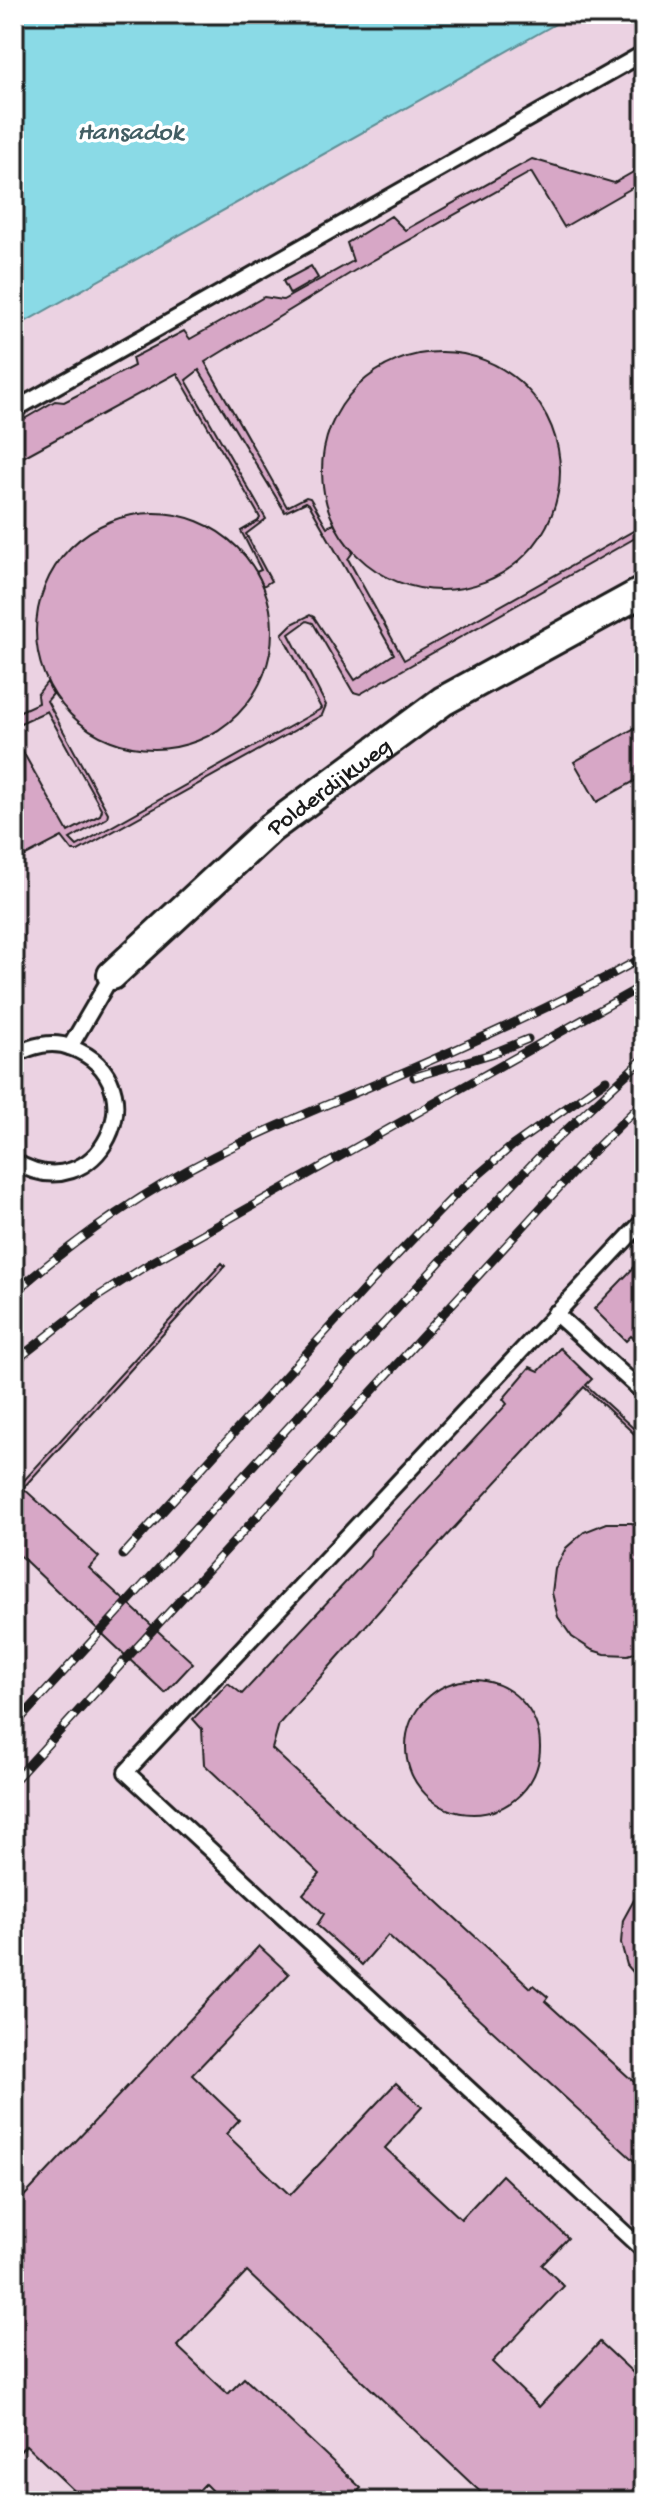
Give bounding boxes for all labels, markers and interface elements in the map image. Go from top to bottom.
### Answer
water label: Hansadok [77,119,185,150]
street label: Polderdijkweg [262,733,399,844]

